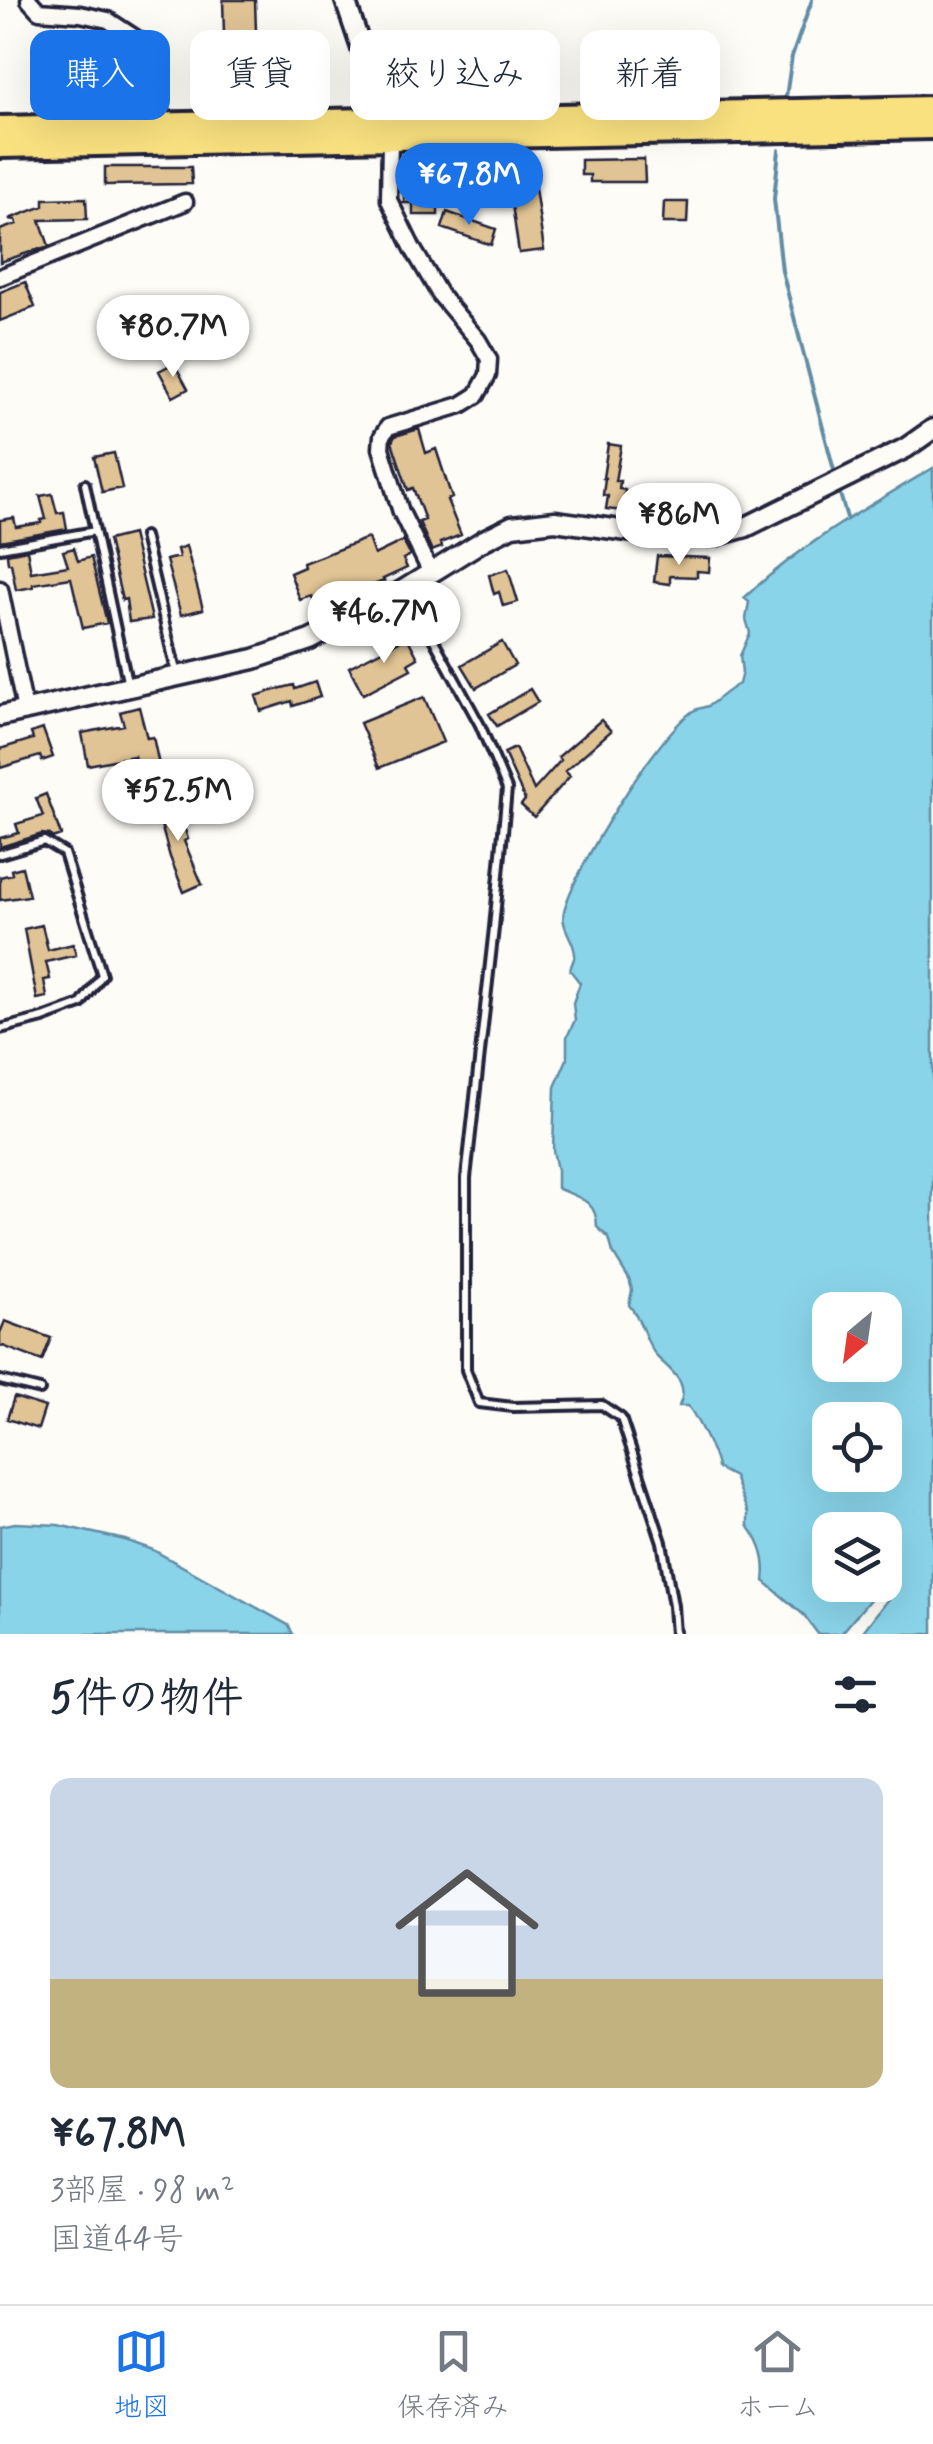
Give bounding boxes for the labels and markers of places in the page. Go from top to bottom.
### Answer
pin: ¥67.8M [388,143,550,228]
pin: ¥80.7M [92,295,254,380]
pin: ¥86M [620,483,738,568]
pin: ¥46.7M [303,581,465,666]
pin: ¥52.5M [97,759,259,844]

